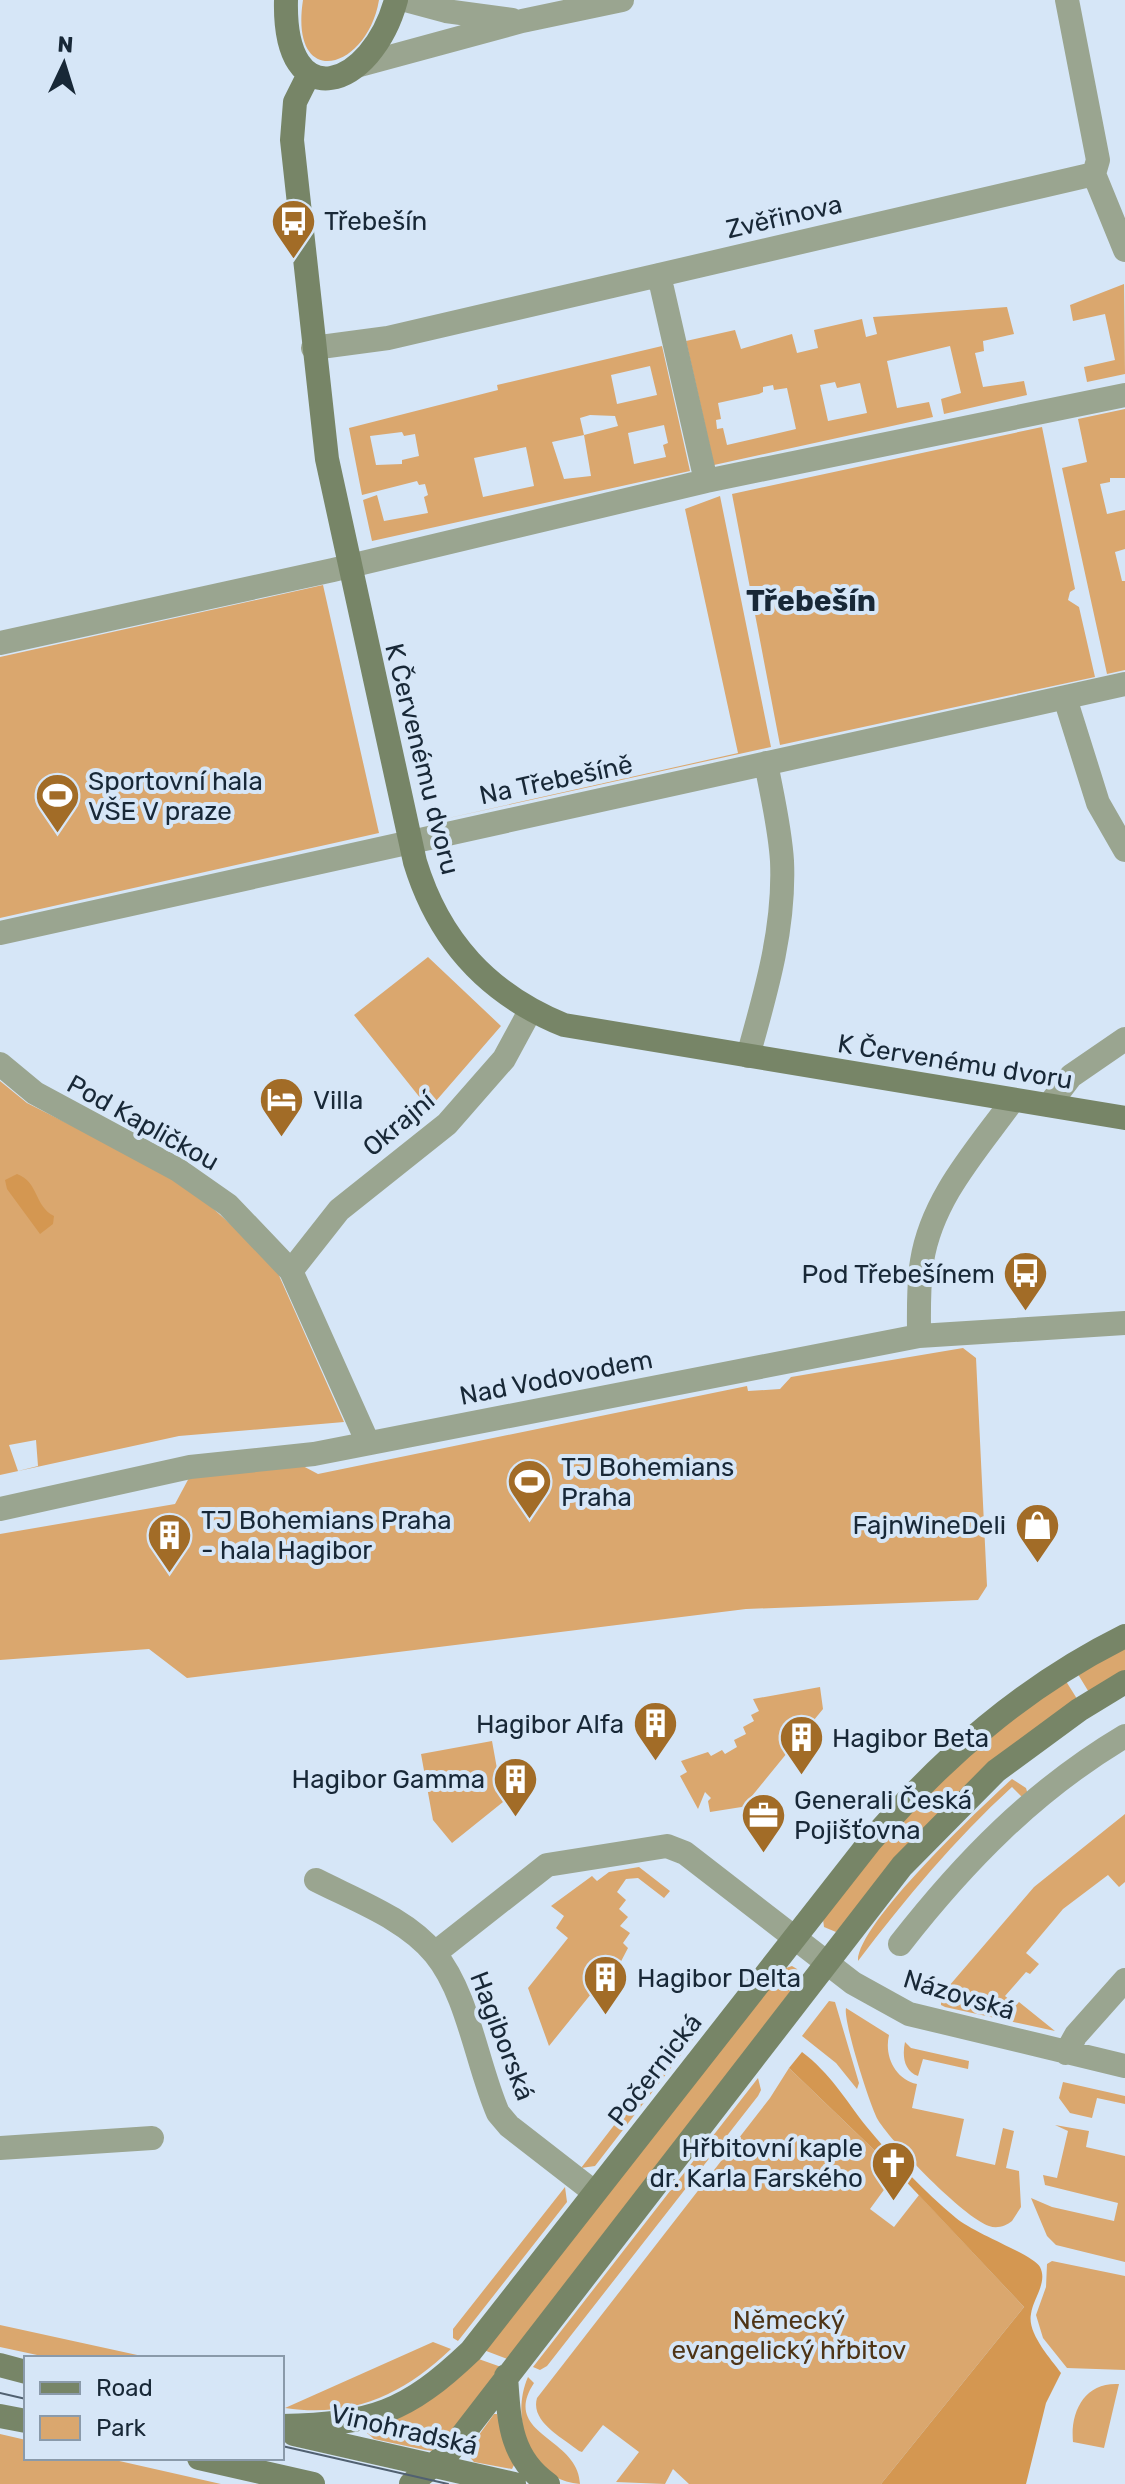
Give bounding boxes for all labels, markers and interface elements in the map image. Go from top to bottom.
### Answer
north arrow [24,24,104,104]
text: N [57,31,74,59]
street label: Zvěřinova [723,189,845,245]
bus stop icon: Třebešín [269,197,317,260]
place label: Třebešín [324,206,427,237]
district label: Třebešín [746,583,876,619]
street label: K Červenému dvoru [378,640,466,878]
street label: Na Třebešíně [477,749,635,811]
place label: Sportovní hala VŠE V praze [88,766,263,827]
sports icon: Sportovní hala VŠE V praze [33,772,81,835]
street label: K Červenému dvoru [835,1028,1075,1096]
street label: Pod Kapličkou [62,1069,224,1177]
hotel icon: Villa [258,1076,306,1139]
street label: Okrajní [357,1084,442,1163]
place label: Villa [313,1085,363,1116]
bus stop icon: Pod Třebešínem [1002,1250,1050,1313]
place label: Pod Třebešínem [801,1259,995,1290]
street label: Nad Vodovodem [457,1344,655,1412]
place label: TJ Bohemians Praha [561,1452,734,1513]
sports icon: TJ Bohemians Praha [506,1458,554,1521]
shop icon: FajnWineDeli [1013,1501,1061,1564]
place label: TJ Bohemians Praha - hala Hagibor [201,1505,452,1566]
place label: FajnWineDeli [853,1510,1006,1541]
building icon: TJ Bohemians Praha - hala Hagibor [146,1511,194,1574]
building icon: Hagibor Alfa [631,1700,679,1763]
place label: Hagibor Alfa [476,1709,624,1740]
building icon: Hagibor Beta [777,1714,825,1777]
place label: Hagibor Beta [832,1723,989,1754]
building icon: Hagibor Gamma [492,1755,540,1818]
place label: Hagibor Gamma [292,1764,485,1795]
place label: Generali Česká Pojišťovna [794,1785,972,1846]
office icon: Generali Česká Pojišťovna [739,1791,787,1854]
building icon: Hagibor Delta [582,1954,630,2017]
place label: Hagibor Delta [637,1963,801,1994]
street label: Názovská [900,1963,1018,2027]
street label: Hagiborská [463,1967,541,2105]
street label: Počernická [601,2008,709,2132]
place label: Hřbitovní kaple dr. Karla Farského [649,2133,863,2194]
church icon: Hřbitovní kaple dr. Karla Farského [870,2139,918,2202]
park label: Německý evangelický hřbitov [671,2305,907,2366]
legend [24,2356,284,2460]
text: Road [96,2374,153,2402]
street label: Vinohradská [327,2398,481,2462]
text: Park [96,2414,147,2442]

